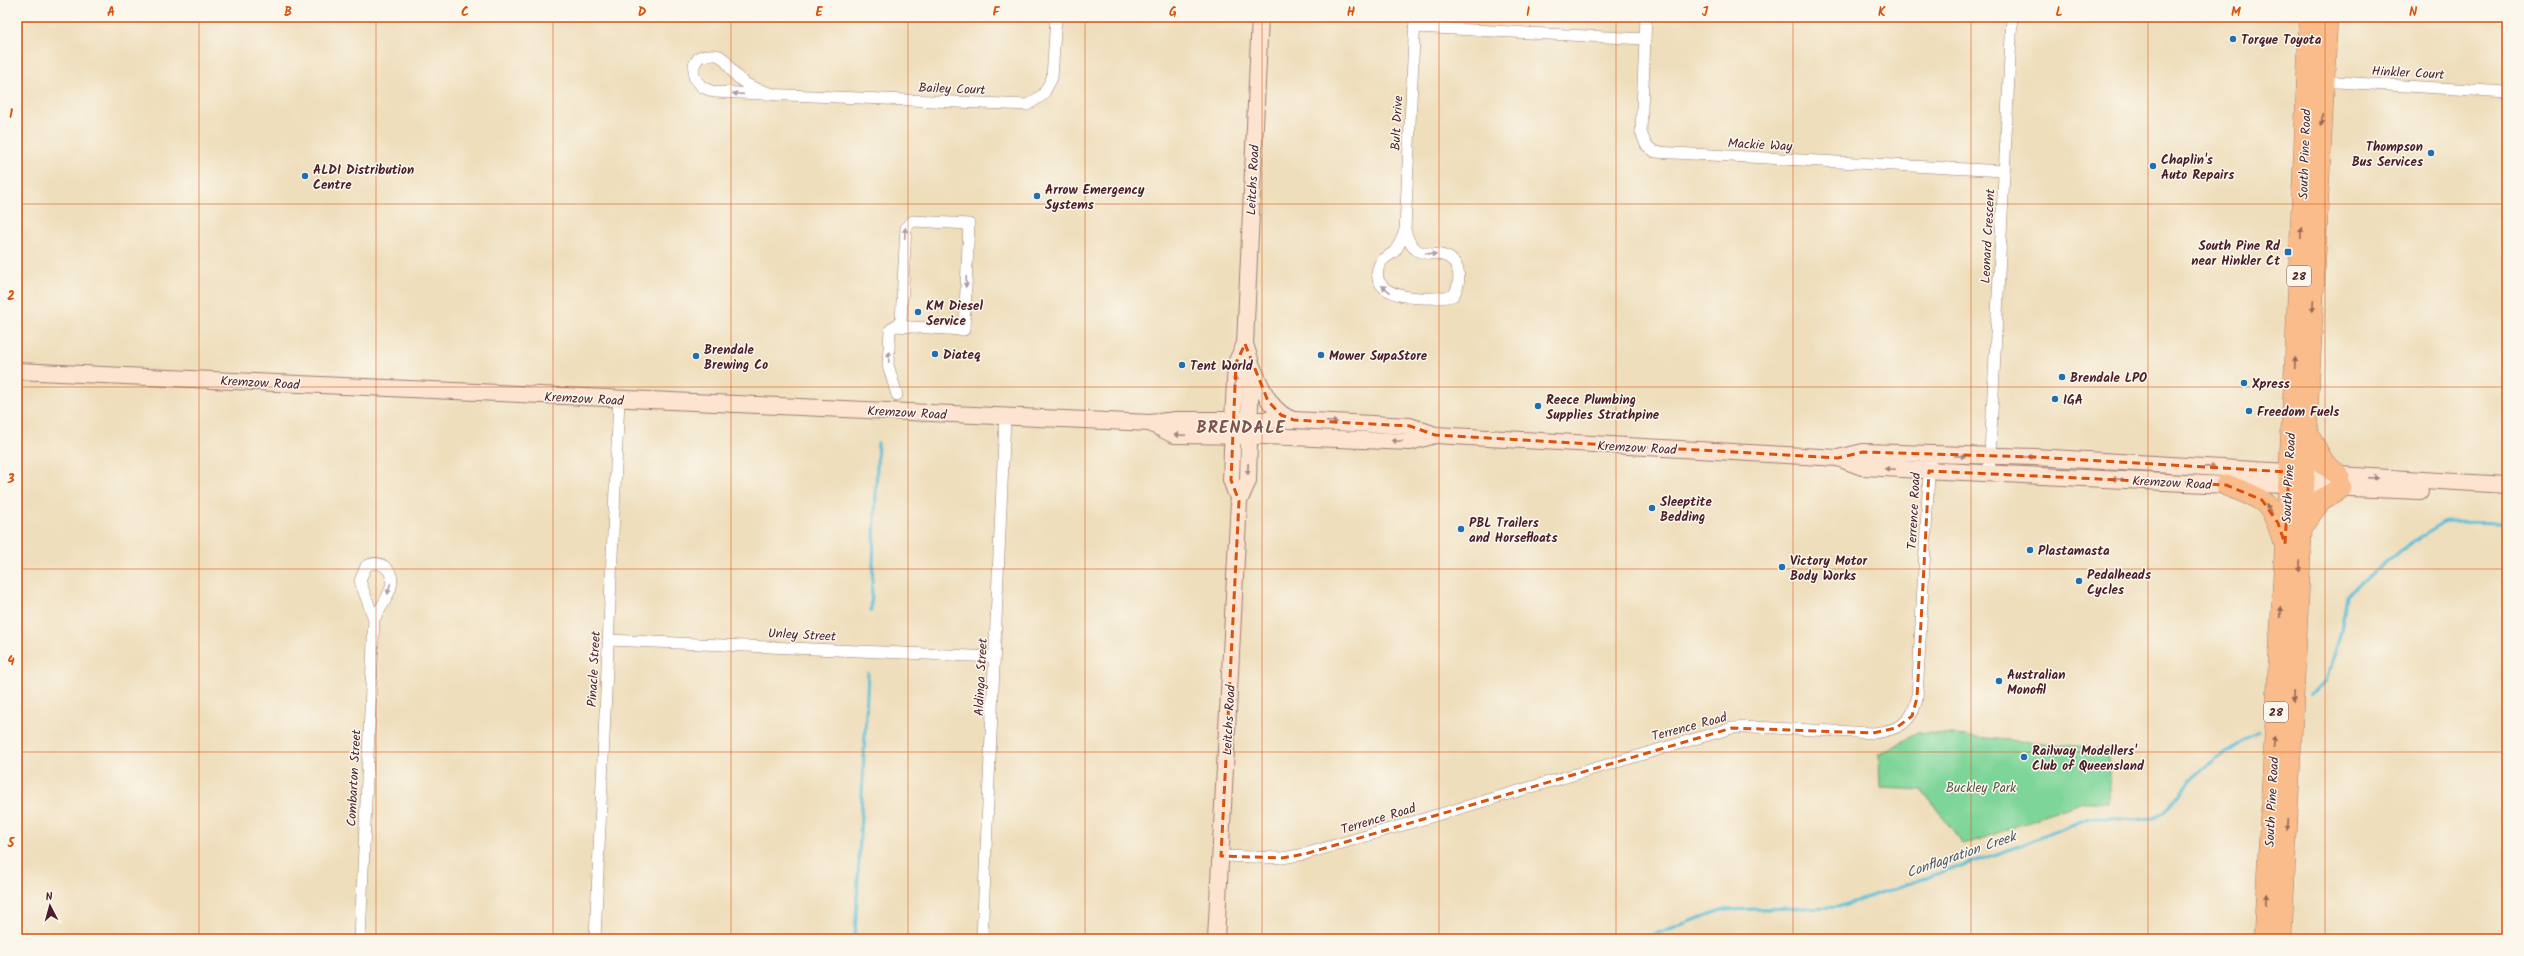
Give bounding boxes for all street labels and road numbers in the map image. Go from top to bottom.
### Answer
street label: Hinkler Court [2371,61,2446,86]
street label: Bailey Court [918,78,987,101]
street label: Bult Drive [1386,95,1409,151]
street label: South Pine Road [2293,108,2318,200]
street label: Mackie Way [1727,133,1794,158]
street label: Leitchs Road [1241,144,1266,216]
street label: Leonard Crescent [1976,187,2002,284]
road number: 28 [2287,266,2311,286]
street label: Kremzow Road [220,371,301,396]
street label: Kremzow Road [544,387,625,412]
street label: Kremzow Road [867,401,948,426]
street label: South Pine Road [2277,432,2302,524]
street label: Kremzow Road [1597,436,1678,461]
street label: Kremzow Road [2132,471,2213,496]
street label: Terrence Road [1902,472,1927,550]
street label: Unley Street [767,623,837,648]
street label: Pinacle Street [582,630,607,708]
street label: Aldinga Street [969,637,994,717]
street label: Leitchs Road [1217,684,1242,756]
road number: 28 [2264,702,2288,722]
street label: Terrence Road [1649,707,1730,748]
street label: Combarton Street [341,728,368,827]
street label: South Pine Road [2260,756,2285,848]
street label: Terrence Road [1338,798,1419,841]

